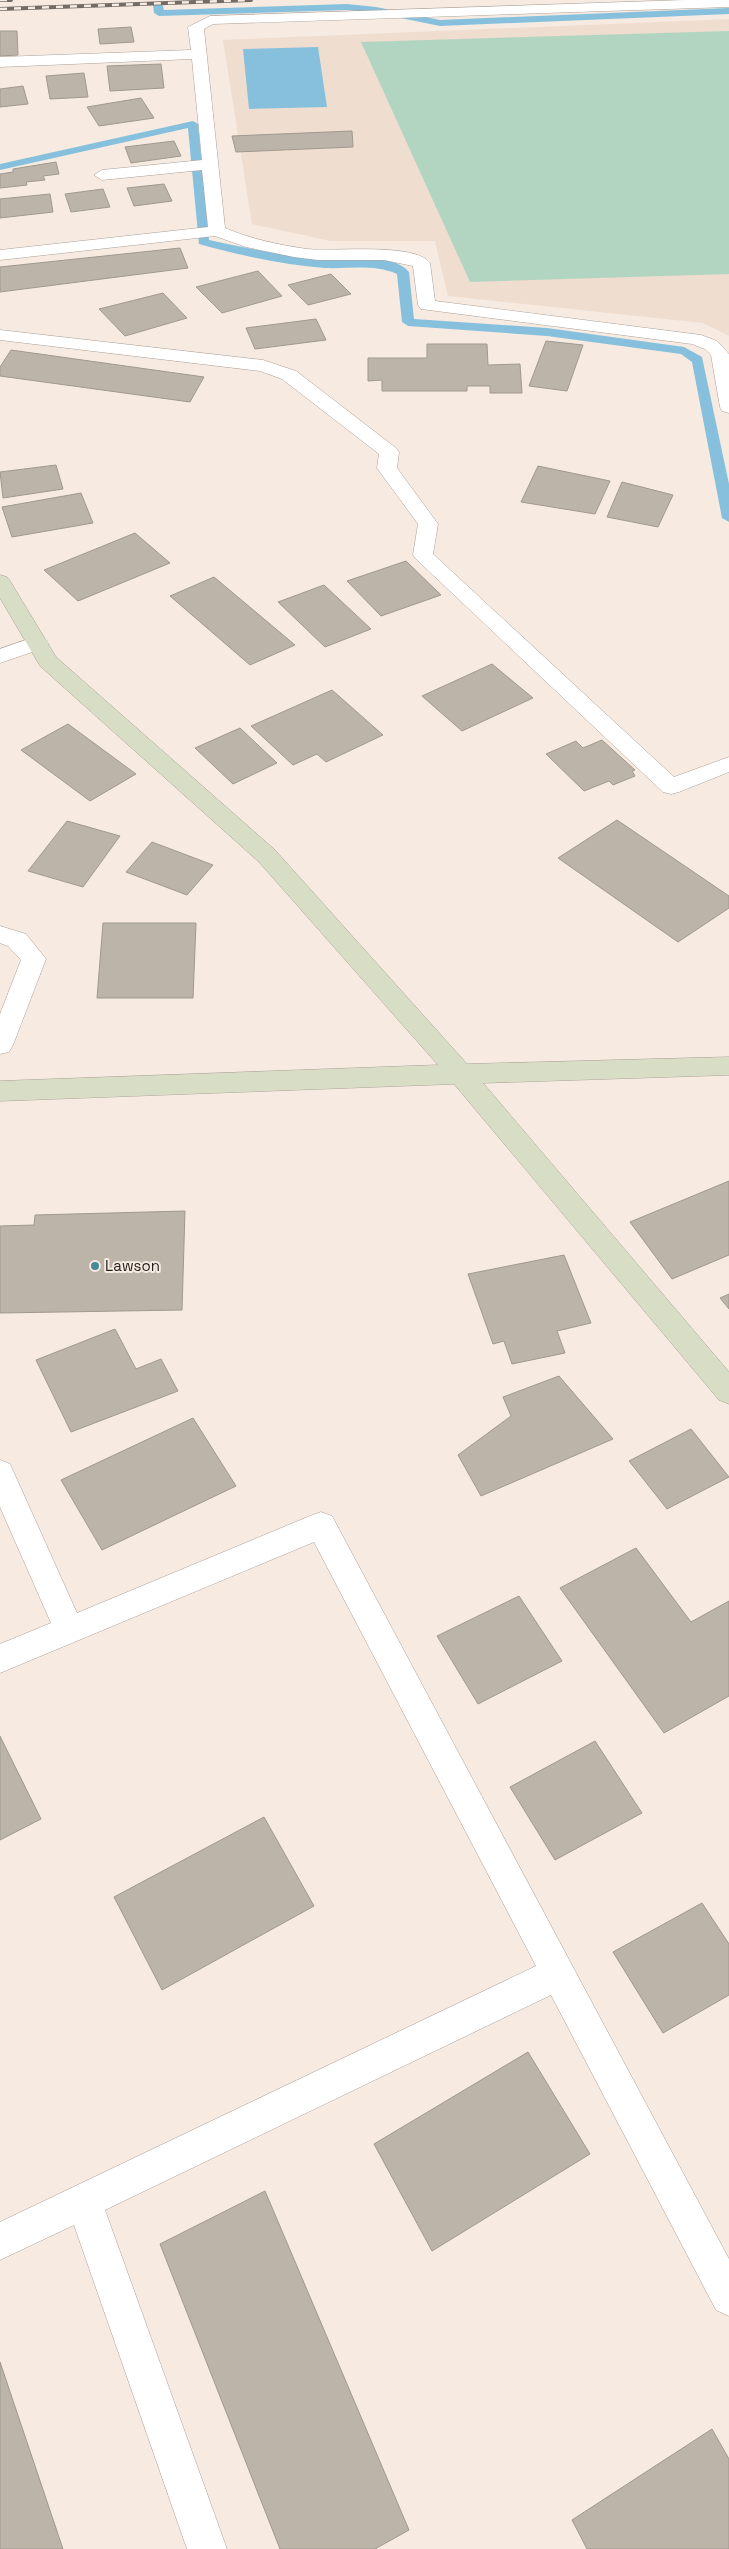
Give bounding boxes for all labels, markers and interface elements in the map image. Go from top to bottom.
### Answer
place label: Lawson [105,1256,160,1275]
marker: Lawson [89,1260,101,1272]

